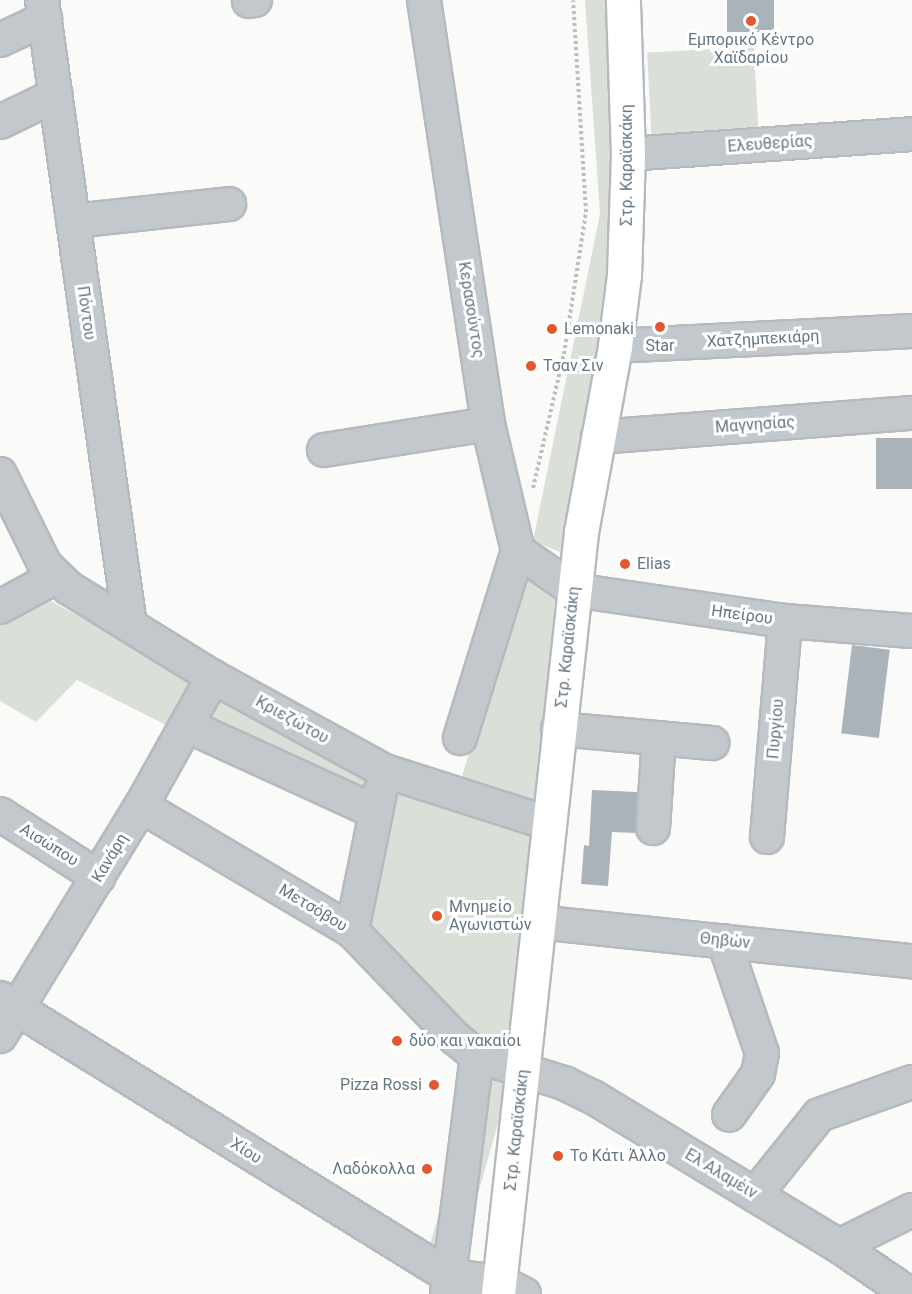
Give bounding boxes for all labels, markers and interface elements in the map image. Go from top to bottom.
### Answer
marker: Εμπορικό Κέντρο Χαϊδαρίου [744,14,758,28]
place label: Εμπορικό Κέντρο Χαϊδαρίου [688,30,814,68]
street label: Στρ. Καραϊσκάκη [617,104,637,226]
street label: Ελευθερίας [727,131,813,157]
street label: Κερασούντος [454,260,488,360]
street label: Πόντου [73,285,99,341]
place label: Lemonaki [564,319,634,339]
marker: Star [653,320,667,334]
marker: Lemonaki [545,322,559,336]
street label: Χατζημπεκιάρη [706,326,820,352]
place label: Star [646,336,674,356]
place label: Τσαν Σιν [543,356,603,376]
marker: Τσαν Σιν [524,359,538,373]
street label: Μαγνησίας [715,413,795,437]
place label: Elias [637,554,671,574]
marker: Elias [618,557,632,571]
street label: Στρ. Καραϊσκάκη [552,585,584,709]
street label: Ηπείρου [710,601,774,629]
street label: Κριεζώτου [252,692,332,748]
street label: Πυργίου [764,698,788,760]
street label: Αισώπου [16,820,82,870]
street label: Κανάρη [88,830,132,886]
street label: Μετσόβου [275,880,351,936]
place label: Μνημείο Αγωνιστών [449,897,531,935]
marker: Μνημείο Αγωνιστών [430,909,444,923]
street label: Θηβών [699,929,751,953]
place label: δύο και νακαίοι [409,1031,521,1051]
marker: δύο και νακαίοι [390,1034,404,1048]
street label: Στρ. Καραϊσκάκη [501,1068,533,1192]
place label: Pizza Rossi [340,1075,422,1095]
marker: Pizza Rossi [427,1078,441,1092]
street label: Χίου [227,1134,265,1168]
street label: Ελ Αλαμέιν [681,1145,761,1203]
place label: Το Κάτι Άλλο [570,1146,666,1166]
marker: Το Κάτι Άλλο [551,1149,565,1163]
place label: Λαδόκολλα [332,1159,415,1179]
marker: Λαδόκολλα [420,1162,434,1176]

